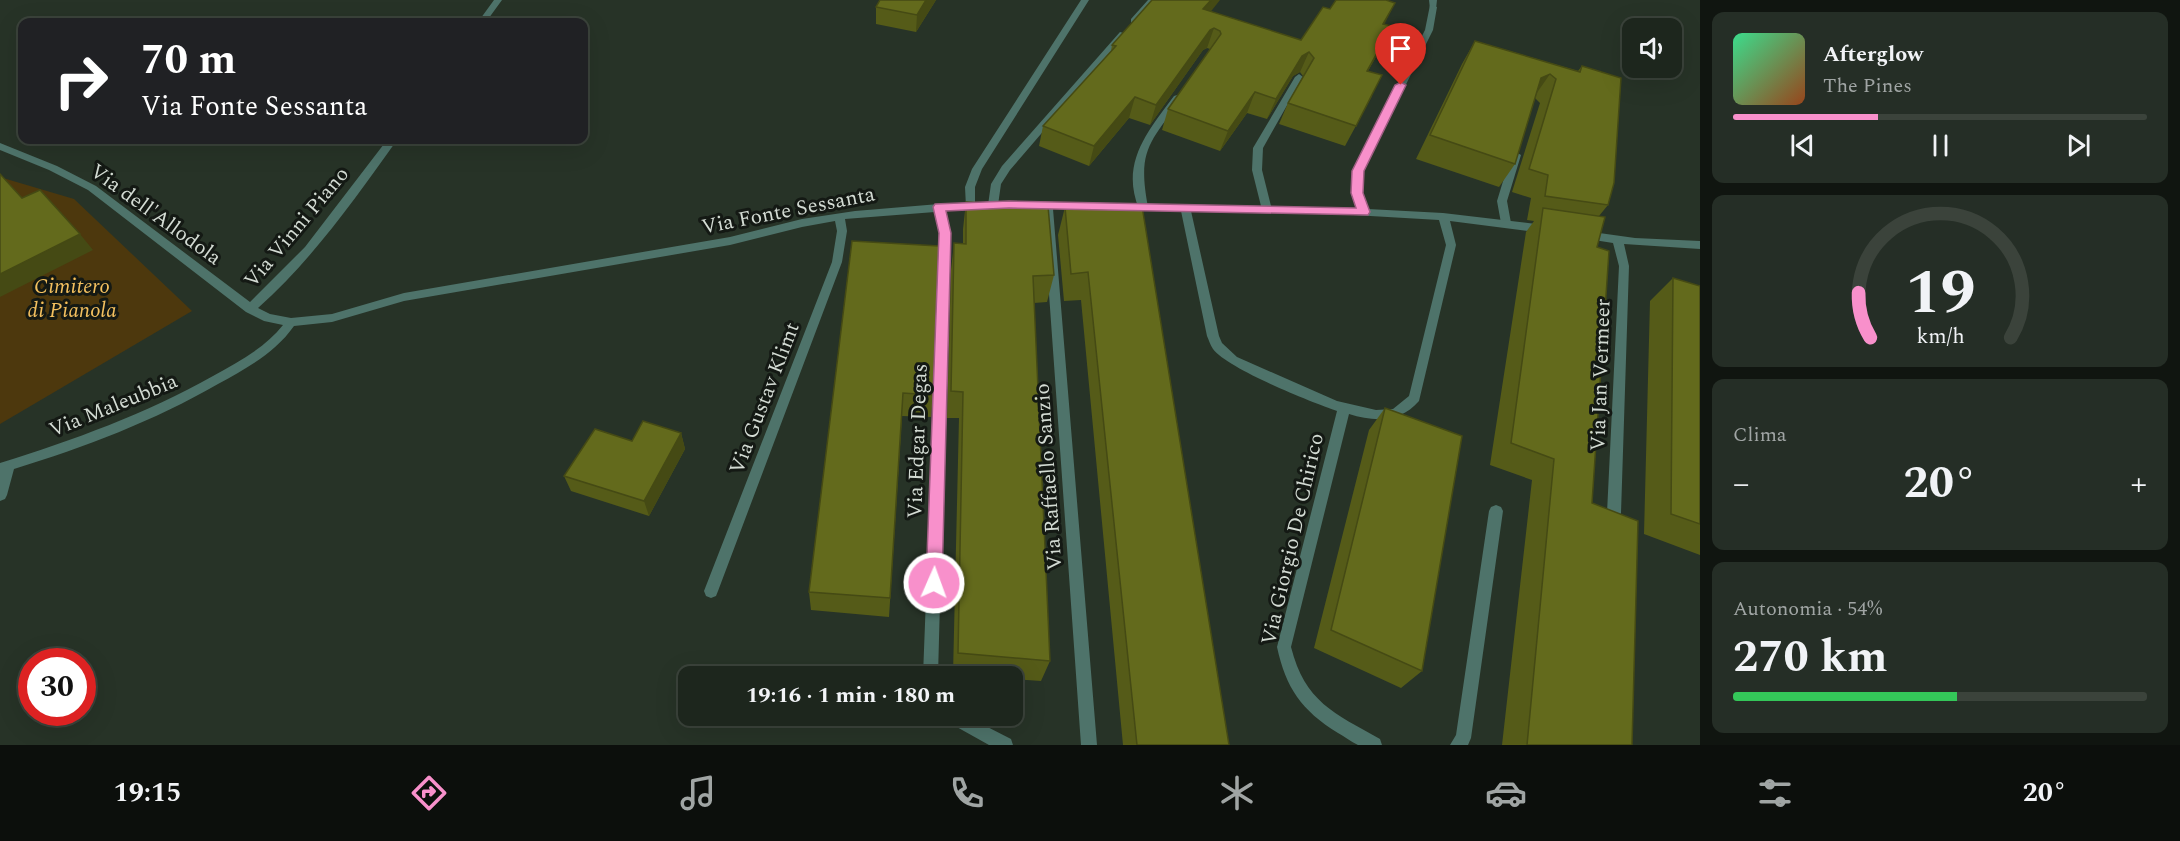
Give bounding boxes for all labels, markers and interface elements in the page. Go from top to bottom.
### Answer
map controls [1622,18,1682,78]
button: sound [1622,18,1682,78]
pin [1375,23,1426,85]
text: 70 m [141,29,236,92]
icon: arrive [1384,32,1417,65]
text: Afterglow [1823,38,1923,71]
icon: right [42,42,120,120]
text: The Pines [1823,71,1912,101]
text: Via Fonte Sessanta [141,86,368,128]
icon: previous [1786,129,1819,162]
icon: pause [1924,129,1957,162]
icon: next [2062,129,2095,162]
street label: Via dell'Allodola [83,156,229,274]
street label: Via Vinni Piano [236,160,357,295]
street label: Via Fonte Sessanta [699,178,878,243]
text: 19 [1905,246,1975,341]
park label: Cimitero di Pianola [27,271,117,327]
street label: Via Jan Vermeer [1582,298,1620,452]
street label: Via Gustav Klimt [721,318,809,479]
text: km/h [1916,320,1964,353]
street label: Via Edgar Degas [899,363,937,519]
street label: Via Maleubbia [44,365,183,446]
street label: Via Raffaello Sanzio [1026,382,1071,572]
text: Clima [1733,420,1787,450]
street label: Via Giorgio De Chirico [1253,430,1333,648]
text: 20° [1904,449,1977,518]
text: − [1733,459,1750,509]
text: + [2131,459,2147,509]
position arrow [902,551,966,615]
text: Autonomia · 54% [1733,594,1882,624]
text: 270 km [1733,623,1888,692]
speed limit sign: 30 [18,648,96,726]
text: 19:16 · 1 min · 180 m [746,679,955,712]
text: 19:15 [114,772,181,814]
icon: directions [408,772,450,814]
icon: music [677,772,719,814]
icon: phone [946,772,988,814]
icon: climate [1216,772,1258,814]
icon: car [1485,772,1527,814]
icon: filters [1754,772,1796,814]
text: 20° [2023,772,2066,814]

